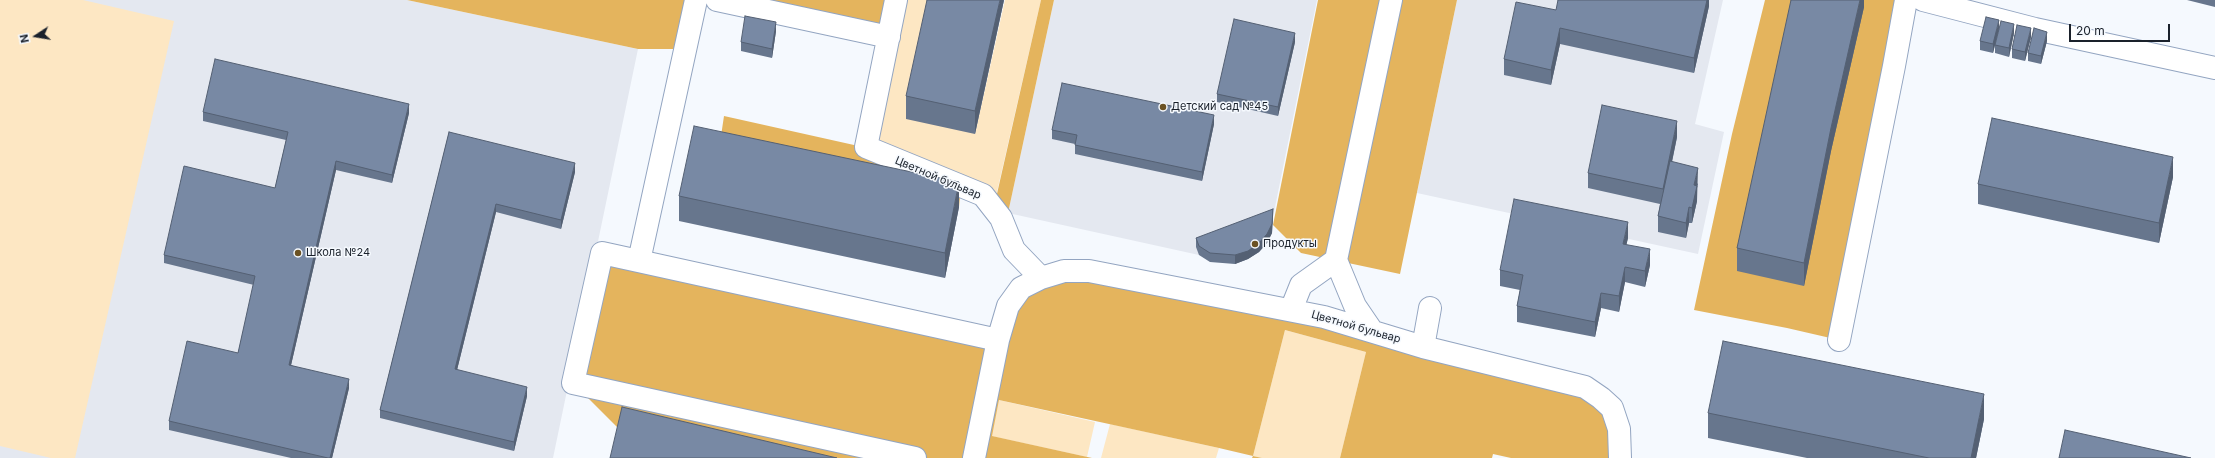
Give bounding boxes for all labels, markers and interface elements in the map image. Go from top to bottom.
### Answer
north arrow [16,16,56,56]
scale bar [2071,16,2172,42]
text: 20 m [2076,23,2105,38]
text: N [17,33,32,44]
place label: Детский сад №45 [1171,100,1268,114]
marker: Детский сад №45 [1158,102,1168,112]
street label: Цветной бульвар [893,154,983,202]
place label: Продукты [1263,237,1317,251]
marker: Продукты [1250,239,1260,249]
place label: Школа №24 [306,246,370,260]
marker: Школа №24 [293,248,303,258]
street label: Цветной бульвар [1310,308,1402,346]

